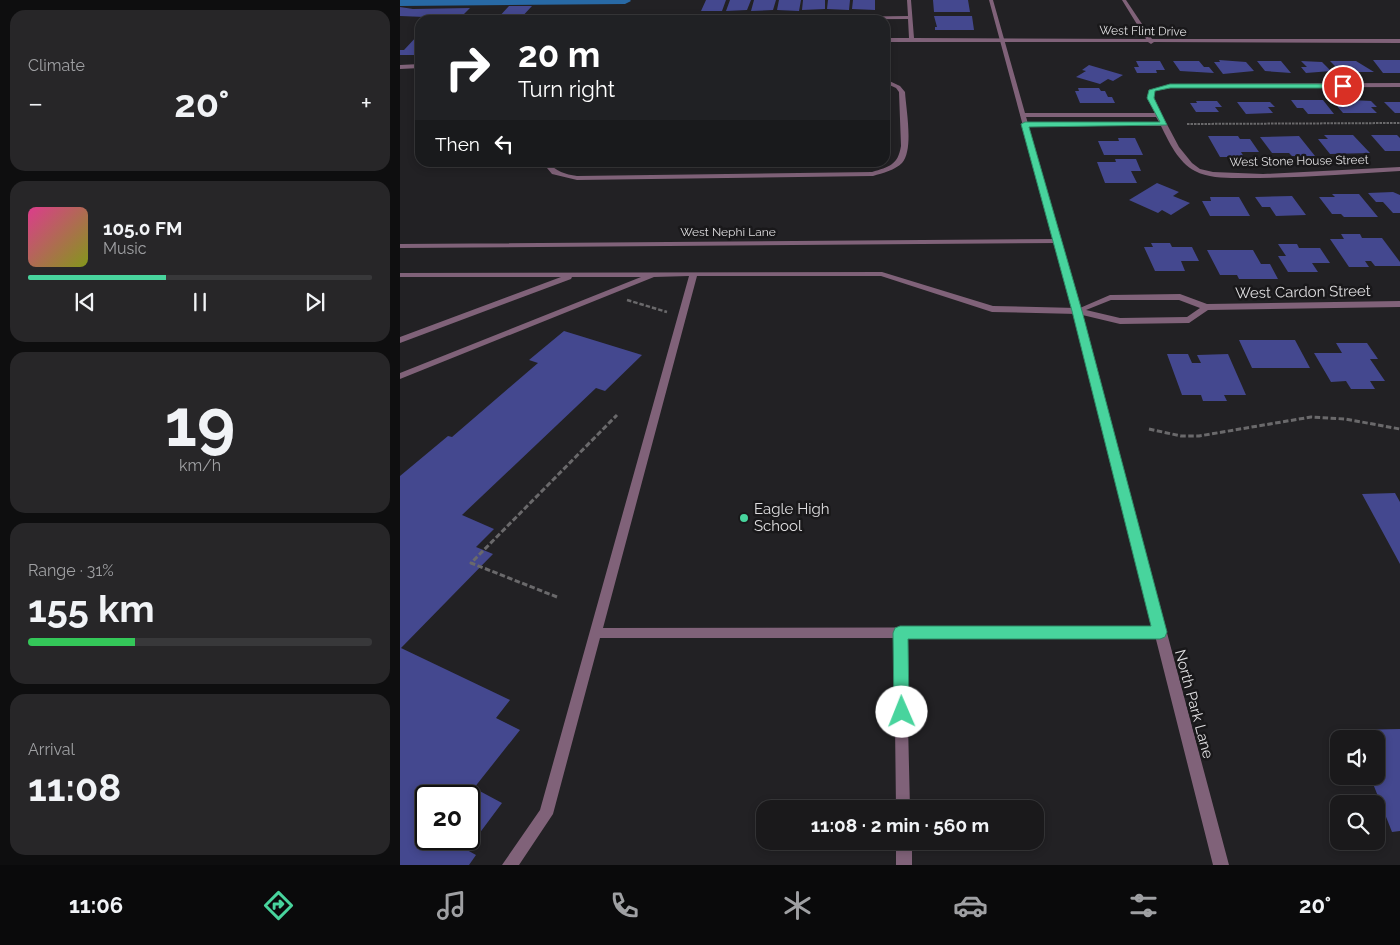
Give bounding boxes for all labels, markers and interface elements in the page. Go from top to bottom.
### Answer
street label: West Flint Drive [1099,23,1187,39]
text: 20 m [518,34,600,75]
icon: right [435,35,500,100]
text: Climate [28,56,85,75]
pin [1322,65,1364,107]
icon: arrive [1329,72,1357,100]
text: Turn right [518,76,615,102]
text: 20° [174,81,229,126]
text: − [28,87,43,120]
text: + [360,87,372,120]
icon: left [490,130,518,158]
text: Then [435,133,480,155]
street label: West Stone House Street [1229,153,1369,169]
text: 105.0 FM [103,217,182,239]
street label: West Nephi Lane [680,225,776,239]
text: Music [103,239,147,258]
street label: West Cardon Street [1235,282,1371,302]
icon: previous [71,288,99,316]
icon: pause [186,288,214,316]
icon: next [301,288,329,316]
text: 19 [165,385,235,461]
text: km/h [179,456,221,475]
place label: Eagle High School [754,500,830,535]
marker: Eagle High School [738,512,750,524]
text: Range · 31% [28,561,114,580]
text: 155 km [28,586,155,631]
street label: North Park Lane [1171,647,1217,761]
position arrow [875,685,927,737]
map controls [1330,730,1385,850]
button: sound [1330,730,1385,785]
text: Arrival [28,740,75,759]
text: 11:08 [28,765,121,810]
speed limit sign: 20 [415,785,480,850]
button: search [1330,795,1385,850]
text: 11:08 · 2 min · 560 m [811,814,989,836]
icon: directions [261,888,296,923]
icon: music [434,888,469,923]
icon: phone [607,888,642,923]
icon: climate [780,888,815,923]
icon: car [953,888,988,923]
icon: filters [1126,888,1161,923]
text: 11:06 [69,892,123,918]
text: 20° [1299,892,1331,918]

